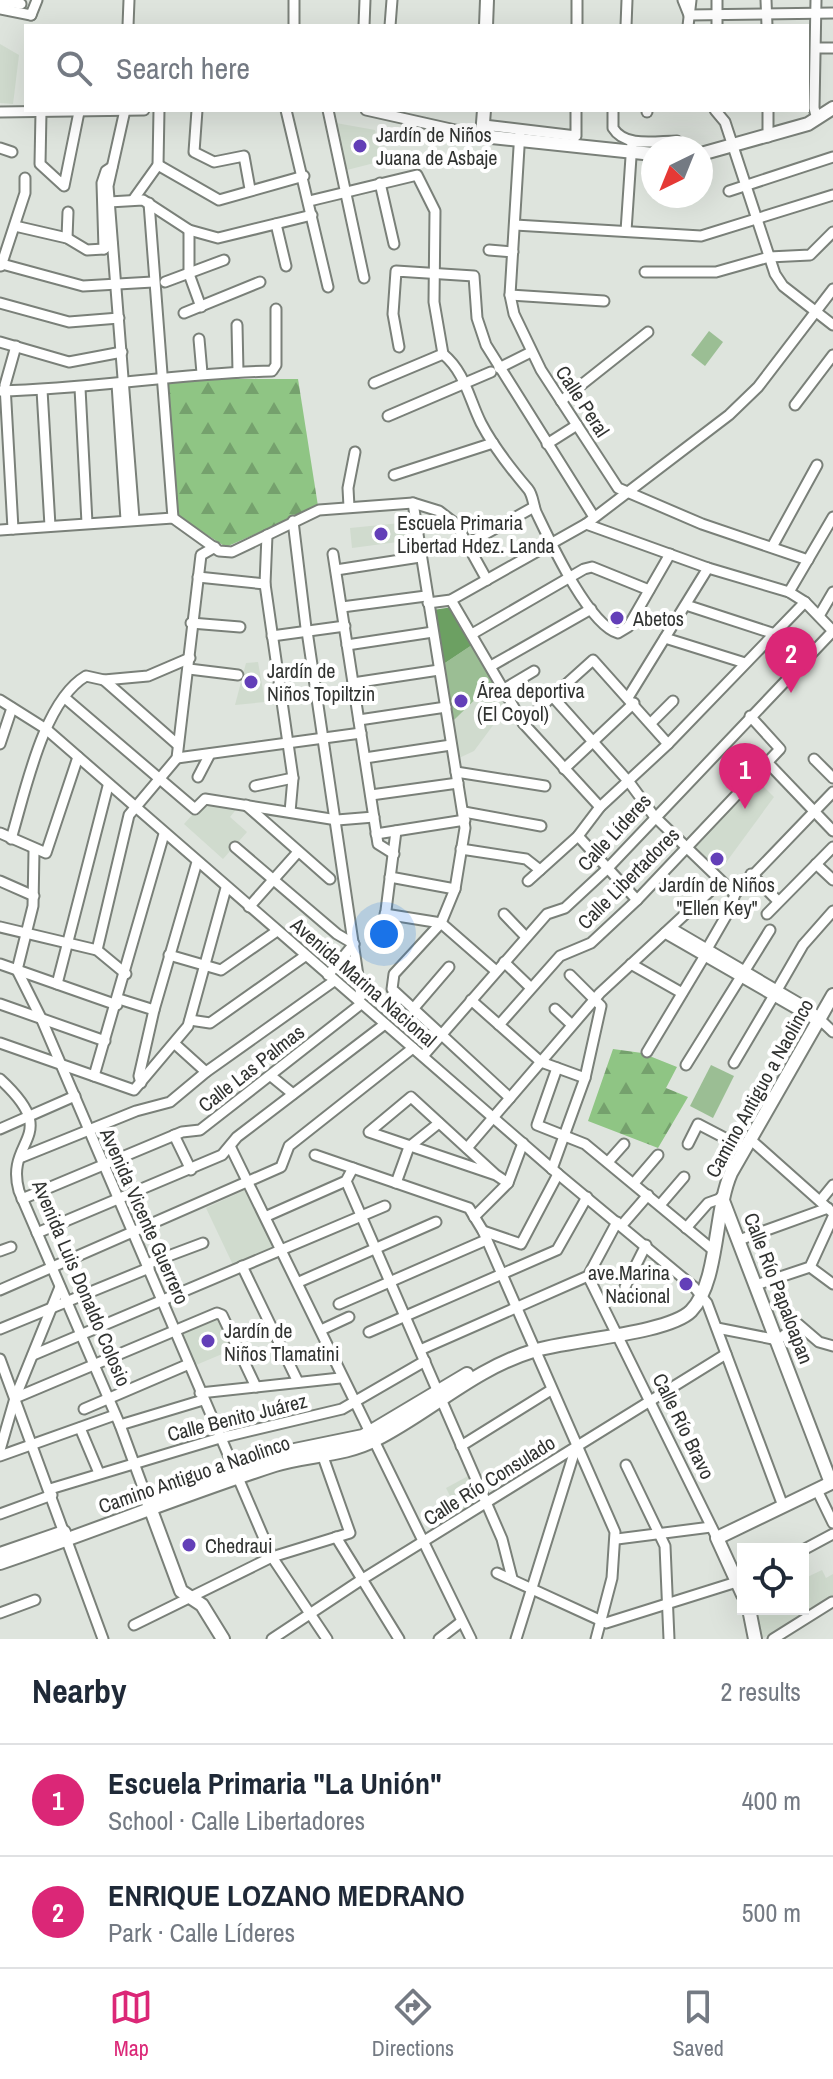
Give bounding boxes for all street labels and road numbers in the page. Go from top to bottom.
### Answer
street label: Calle Peral [550,360,616,442]
street label: Calle Líderes [571,787,657,877]
street label: Calle Libertadores [571,821,685,935]
street label: Avenida Marina Nacional [285,911,443,1053]
street label: Camino Antiguo a Naolinco [699,994,819,1182]
street label: Calle Las Palmas [192,1018,310,1118]
street label: Avenida Vicente Guerrero [94,1123,196,1308]
street label: Avenida Luis Donaldo Colosio [26,1175,138,1390]
street label: Calle Río Papaloapan [738,1209,820,1367]
street label: Calle Río Bravo [647,1368,721,1484]
street label: Calle Benito Juárez [164,1387,310,1447]
street label: Camino Antiguo a Naolinco [95,1429,293,1519]
street label: Calle Río Consulado [418,1429,560,1531]

